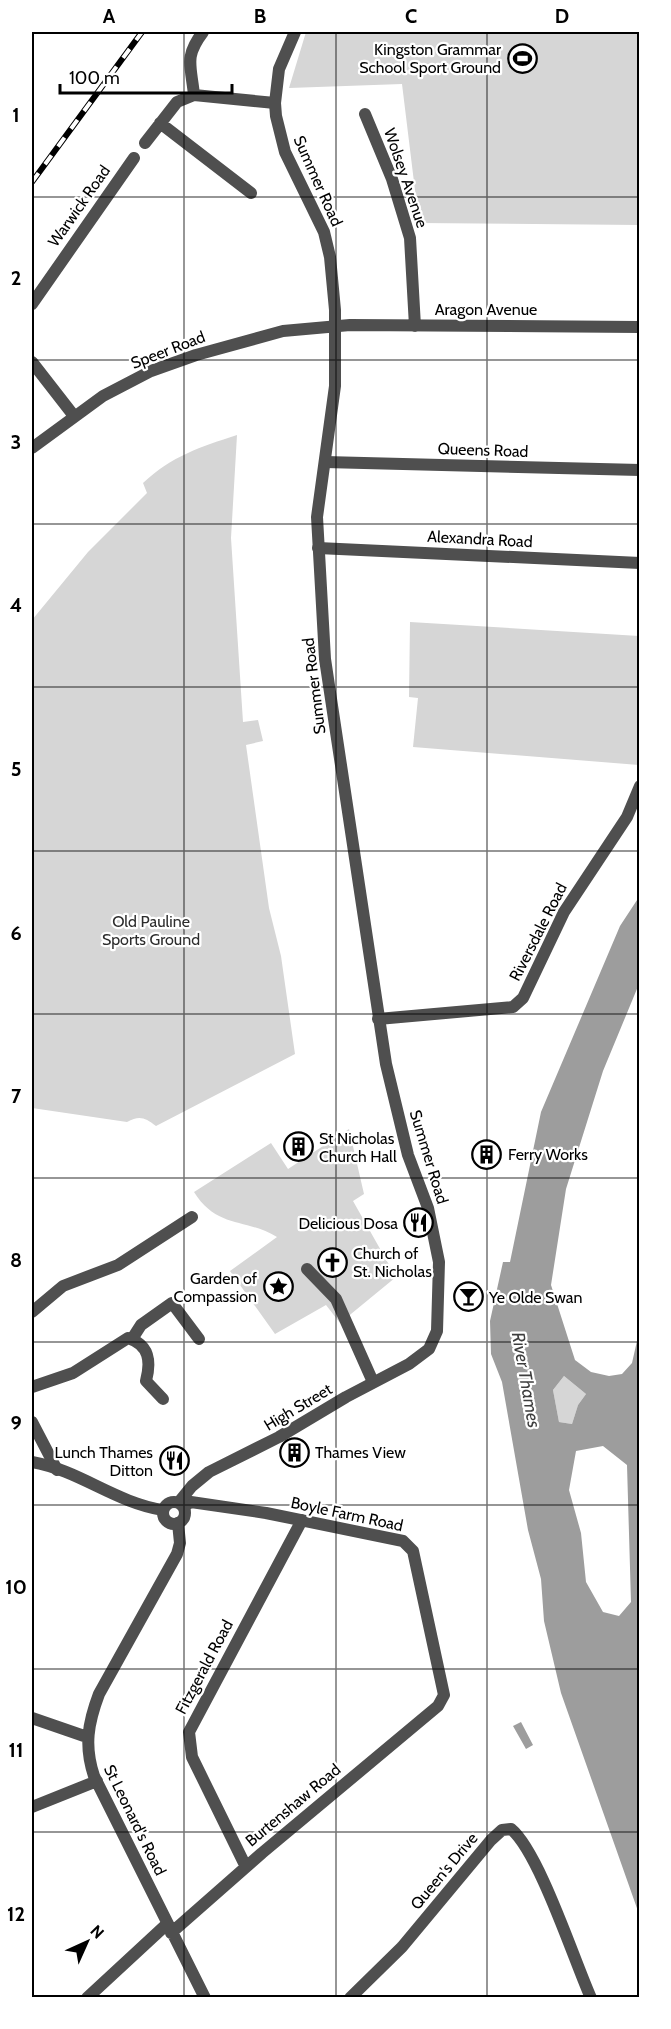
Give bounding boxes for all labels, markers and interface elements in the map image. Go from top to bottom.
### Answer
text: A [103,4,116,28]
text: B [254,4,266,28]
text: C [405,4,417,28]
text: D [555,4,569,28]
place label: Kingston Grammar School Sport Ground [359,40,502,77]
sports icon: Kingston Grammar School Sport Ground [506,42,538,74]
scale bar [60,57,232,95]
text: 100 m [69,67,120,89]
text: 1 [12,103,20,127]
street label: Wolsey Avenue [380,126,432,230]
street label: Summer Road [290,133,346,229]
street label: Warwick Road [44,162,114,250]
text: 2 [11,266,21,290]
street label: Aragon Avenue [435,300,537,319]
street label: Speer Road [128,327,208,373]
text: 3 [11,430,21,454]
street label: Queens Road [437,439,529,461]
street label: Alexandra Road [427,527,533,551]
text: 4 [10,593,22,617]
street label: Summer Road [299,637,329,735]
text: 5 [11,757,21,781]
street label: Riversdale Road [505,880,571,984]
park label: Old Pauline Sports Ground [102,912,200,949]
text: 6 [10,921,22,945]
text: 7 [11,1084,22,1108]
street label: Summer Road [406,1108,452,1206]
place label: St Nicholas Church Hall [319,1129,397,1166]
building icon: St Nicholas Church Hall [282,1131,314,1163]
building icon: Ferry Works [471,1138,503,1170]
place label: Ferry Works [508,1145,588,1164]
restaurant icon: Delicious Dosa [403,1207,435,1239]
place label: Delicious Dosa [298,1214,398,1233]
place label: Church of St. Nicholas [353,1244,432,1281]
church icon: Church of St. Nicholas [316,1246,348,1278]
text: 8 [10,1248,22,1272]
place label: Garden of Compassion [174,1269,258,1306]
place icon: Garden of Compassion [262,1271,294,1303]
bar icon: Ye Olde Swan [452,1281,484,1313]
place label: Ye Olde Swan [488,1288,582,1307]
water label: River Thames [507,1330,545,1430]
street label: High Street [261,1379,336,1435]
text: 9 [10,1411,22,1435]
building icon: Thames View [278,1436,310,1468]
place label: Lunch Thames Ditton [55,1443,153,1480]
place label: Thames View [315,1443,406,1462]
restaurant icon: Lunch Thames Ditton [158,1445,190,1477]
street label: Boyle Farm Road [289,1493,405,1535]
text: 10 [5,1575,27,1599]
street label: Fitzgerald Road [171,1617,237,1717]
text: 11 [9,1738,23,1762]
street label: Burtenshaw Road [242,1760,344,1850]
street label: St Leonard's Road [100,1762,170,1878]
street label: Queen's Drive [406,1829,482,1913]
text: 12 [7,1902,25,1926]
north arrow [57,1912,117,1972]
text: N [87,1921,108,1942]

